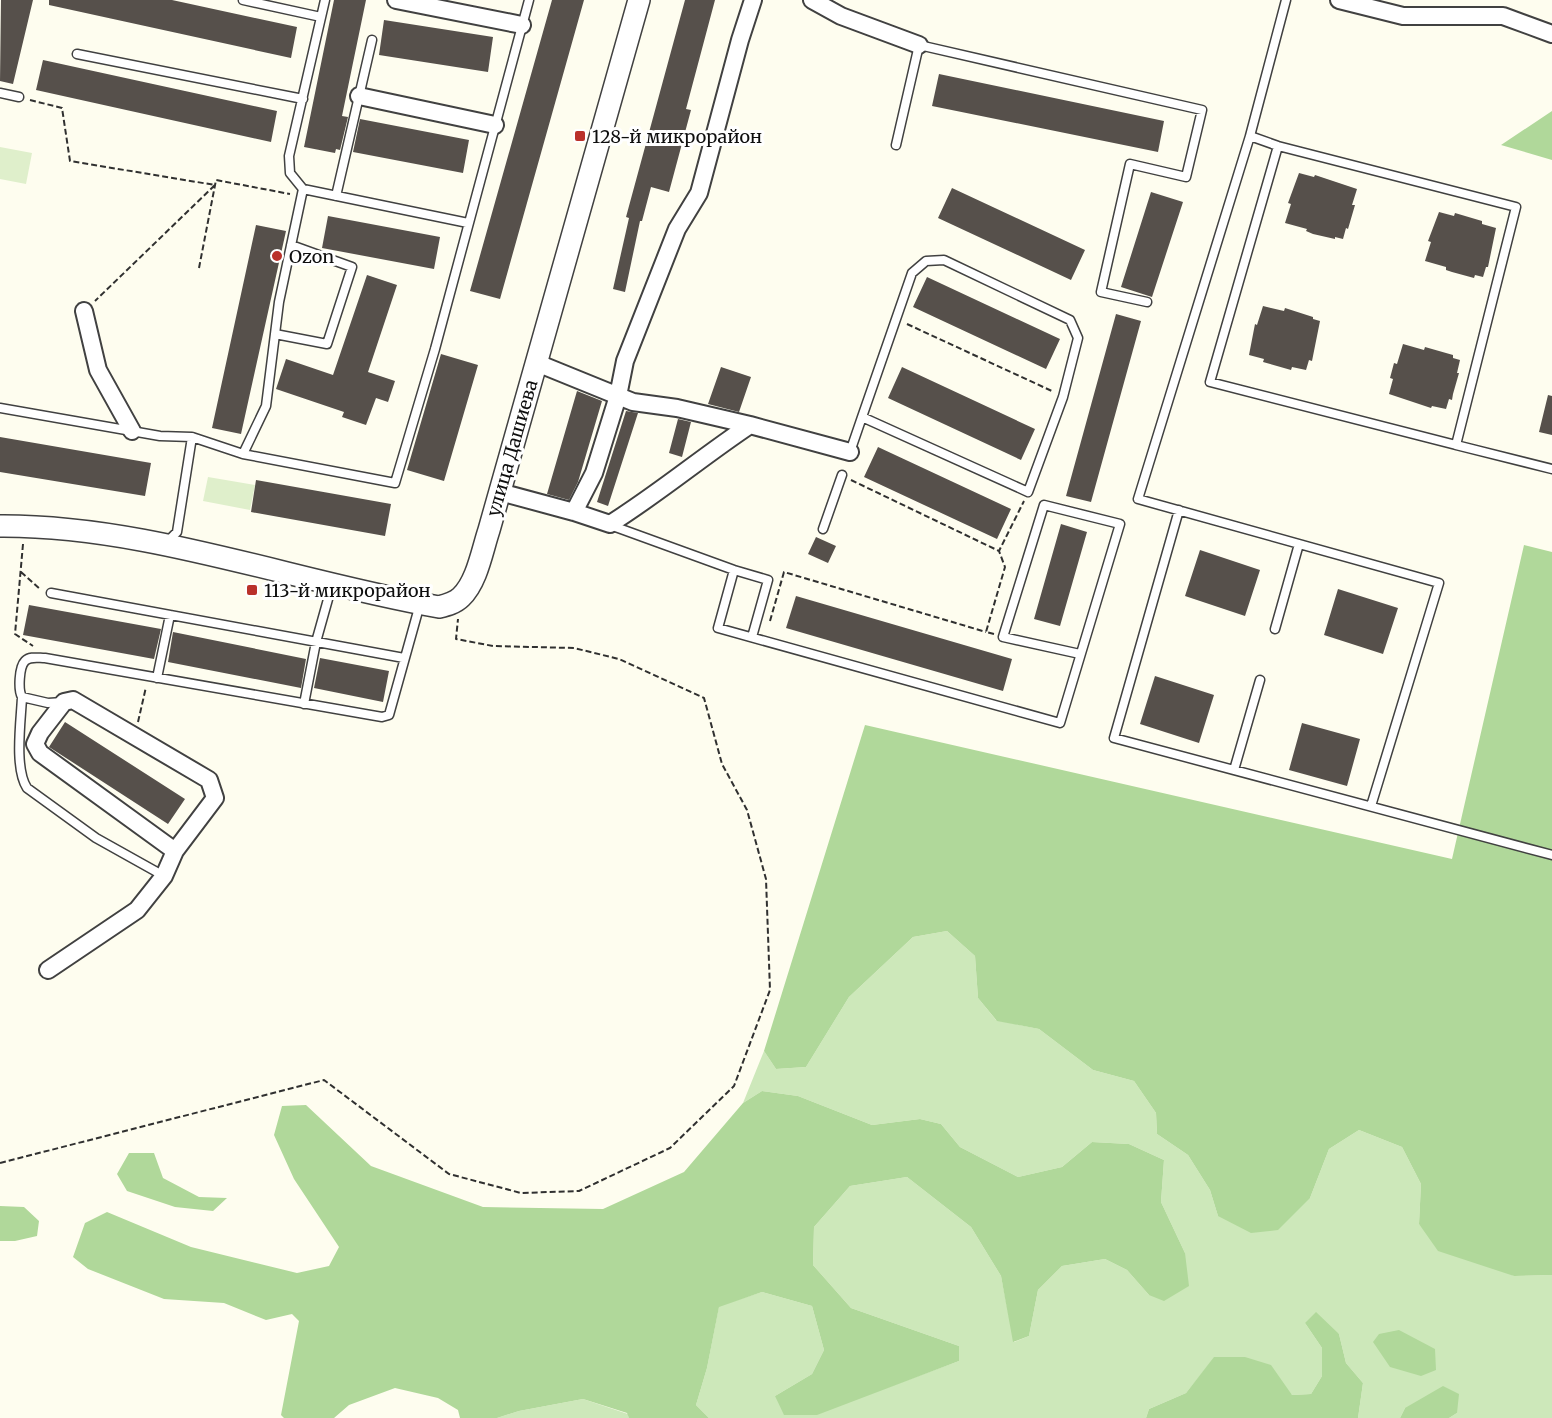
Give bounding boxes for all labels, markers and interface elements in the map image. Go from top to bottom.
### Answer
place label: 128-й микрорайон [592,125,762,148]
marker: 128-й микрорайон [573,129,587,143]
place label: Ozon [289,245,334,268]
marker: Ozon [270,249,284,263]
street label: улица Дашиева [481,377,543,519]
place label: 113-й микрорайон [264,579,431,602]
marker: 113-й микрорайон [245,583,259,597]

